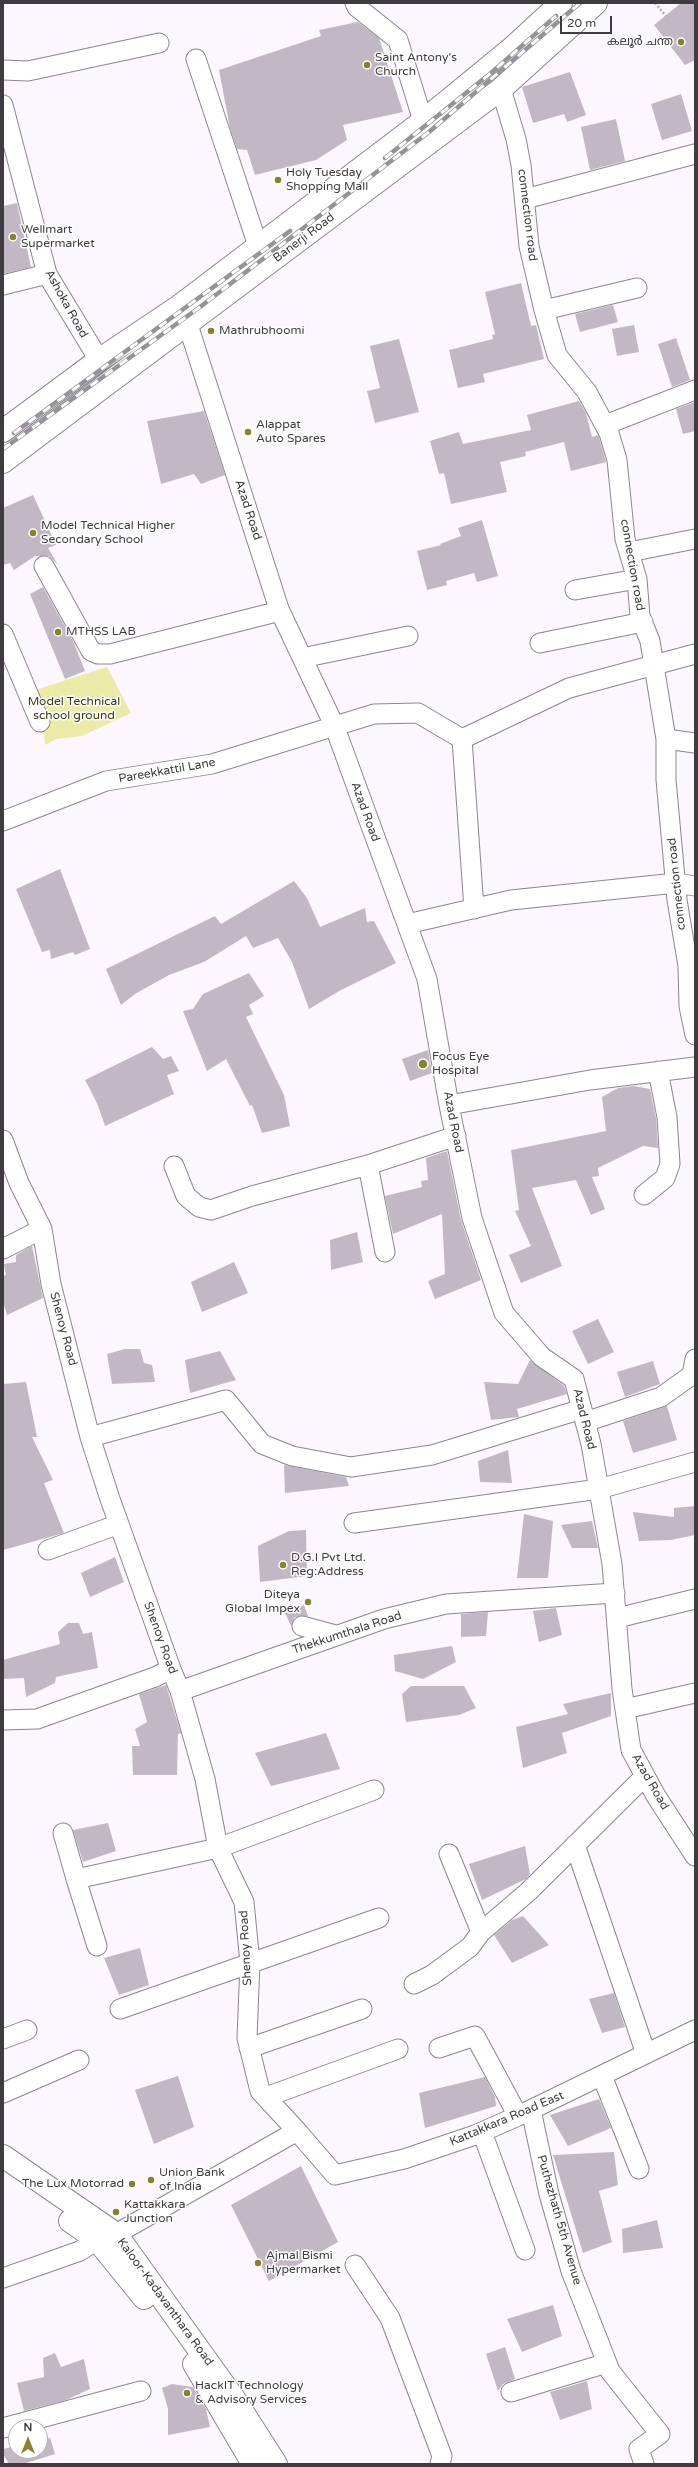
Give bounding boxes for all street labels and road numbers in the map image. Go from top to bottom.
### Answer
street label: connection road [514,168,540,262]
street label: Banerji Road [270,210,338,266]
street label: Ashoka Road [41,267,91,341]
street label: Azad Road [231,478,265,542]
street label: connection road [617,518,647,612]
street label: Pareekkattil Lane [117,755,217,787]
street label: Azad Road [348,780,382,844]
street label: connection road [665,837,689,931]
street label: Azad Road [440,1090,466,1154]
street label: Shenoy Road [46,1291,80,1367]
street label: Azad Road [569,1387,599,1451]
street label: Shenoy Road [140,1600,180,1676]
street label: Thekkumthala Road [290,1609,404,1657]
street label: Azad Road [628,1751,672,1813]
street label: Shenoy Road [237,1910,255,1986]
street label: Kattakkara Road East [448,2088,566,2150]
street label: Puthezhath 5th Avenue [534,2153,584,2287]
street label: Kaloor-Kadavanthara Road [114,2235,216,2369]

